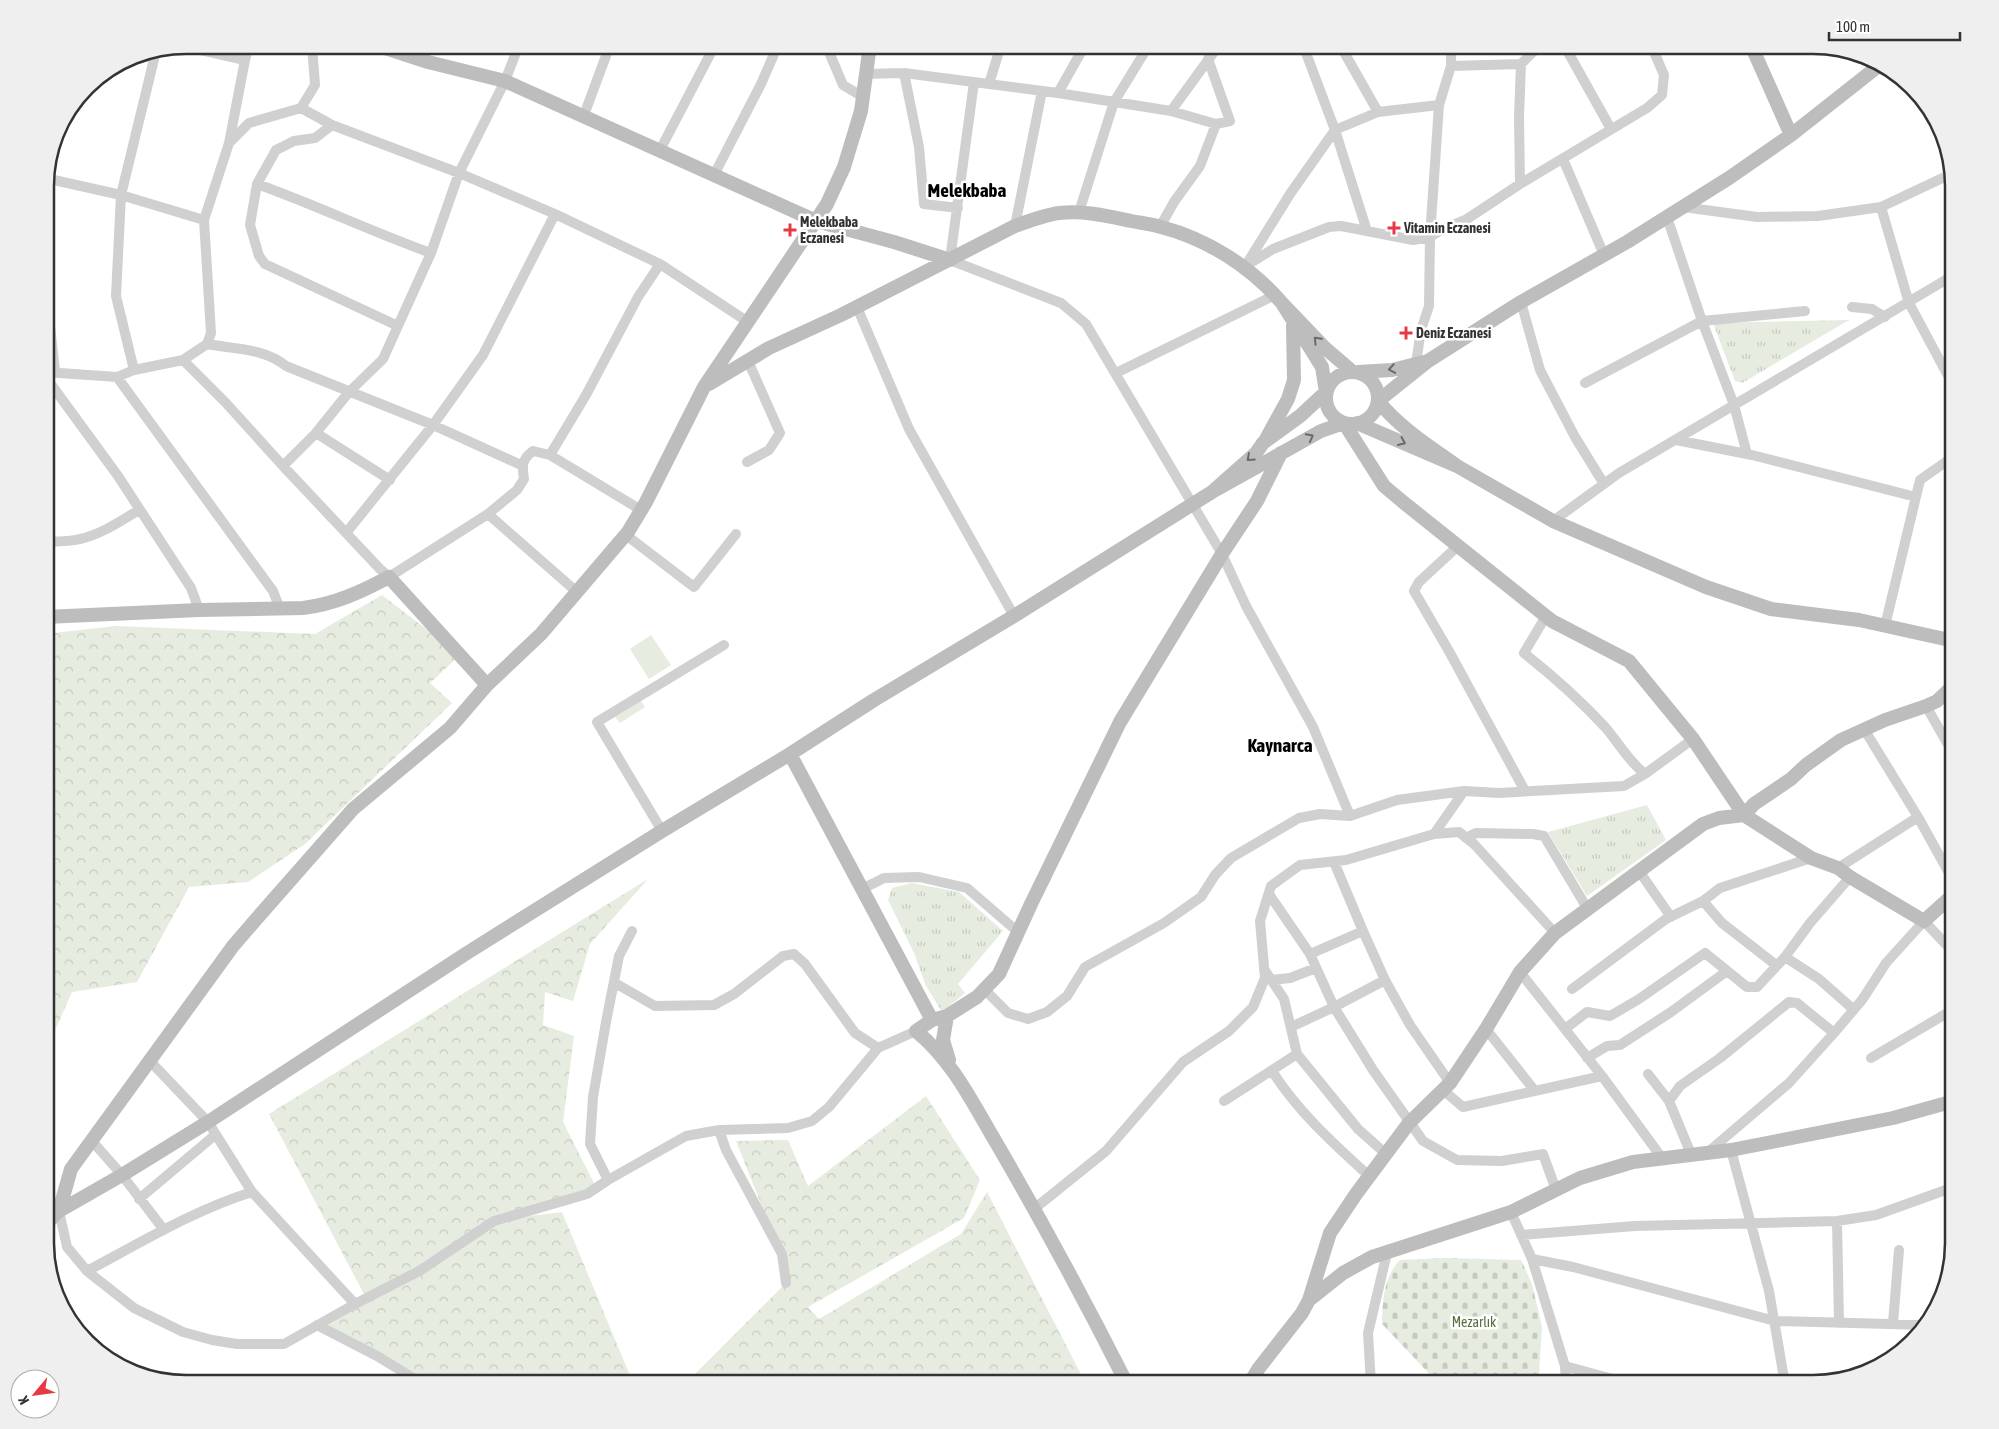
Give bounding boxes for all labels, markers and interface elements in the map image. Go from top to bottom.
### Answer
scale bar [1829,10,1960,42]
text: 100 m [1836,18,1870,35]
district label: Melekbaba [928,179,1007,201]
place label: Melekbaba Eczanesi [800,214,859,246]
place label: Vitamin Eczanesi [1403,220,1491,236]
marker: Vitamin Eczanesi [1388,222,1400,234]
marker: Melekbaba Eczanesi [784,224,796,236]
place label: Deniz Eczanesi [1416,325,1491,341]
marker: Deniz Eczanesi [1400,327,1412,339]
one-way arrow [1314,336,1323,345]
one-way arrow [1387,363,1396,373]
one-way arrow [1304,433,1313,443]
one-way arrow [1397,436,1406,447]
one-way arrow [1246,453,1255,462]
district label: Kaynarca [1247,734,1313,756]
park label: Mezarlık [1452,1314,1496,1330]
north arrow [10,1369,60,1419]
text: K [15,1393,32,1407]

